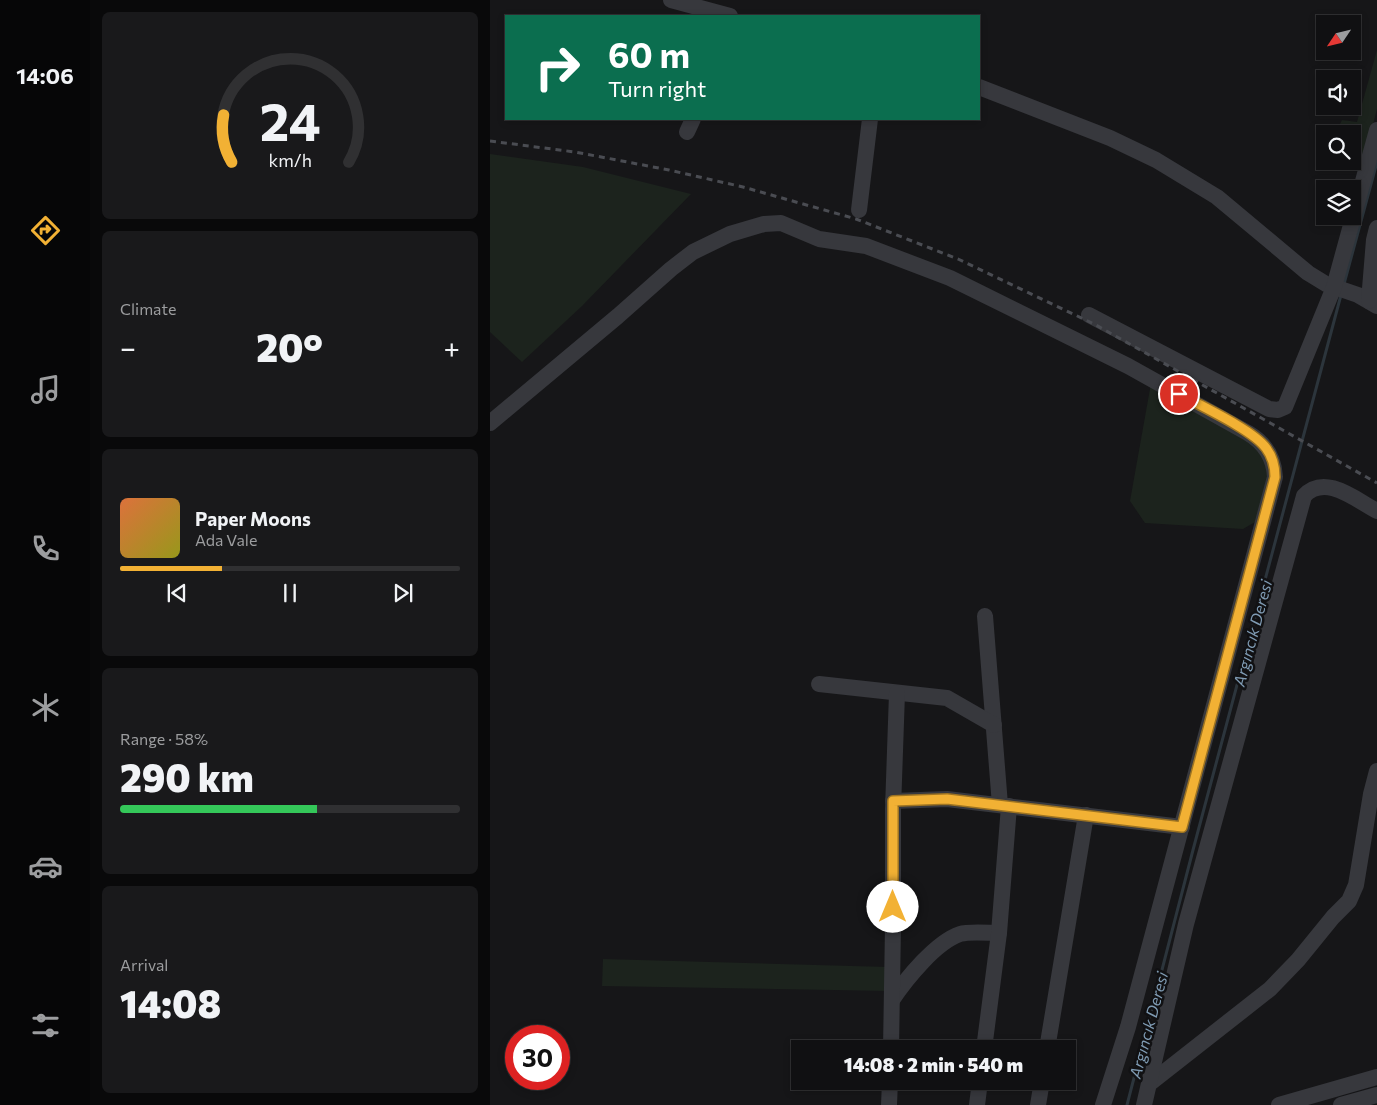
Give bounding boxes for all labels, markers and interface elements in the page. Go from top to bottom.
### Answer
north arrow [1316,15,1361,60]
map controls [1316,15,1361,225]
text: 60 m [608,32,690,75]
icon: right [525,35,590,100]
text: 14:06 [16,62,74,89]
button: sound [1316,70,1361,115]
text: Turn right [608,75,706,102]
text: 24 [260,88,320,152]
button: search [1316,125,1361,170]
text: km/h [268,149,312,171]
button: layers [1316,180,1361,225]
icon: directions [28,213,63,248]
text: Climate [120,299,176,318]
text: 20° [256,323,323,370]
text: − [120,330,136,364]
text: + [444,330,460,364]
icon: music [28,372,63,407]
pin [1158,373,1200,415]
icon: arrive [1165,380,1193,408]
text: Paper Moons [195,507,311,530]
text: Ada Vale [195,530,257,549]
icon: phone [28,531,63,566]
water label: Argıncık Deresi [1228,577,1276,689]
icon: previous [163,579,191,607]
icon: pause [276,579,304,607]
icon: next [389,579,417,607]
icon: climate [28,690,63,725]
text: Range · 58% [120,729,208,748]
text: 290 km [120,753,254,800]
icon: car [28,849,63,884]
position arrow [866,880,918,932]
text: Arrival [120,955,168,974]
water label: Argıncık Deresi [1124,969,1172,1081]
text: 14:08 [120,979,221,1026]
icon: filters [28,1008,63,1043]
speed limit sign: 30 [505,1025,570,1090]
text: 14:08 · 2 min · 540 m [844,1053,1023,1076]

